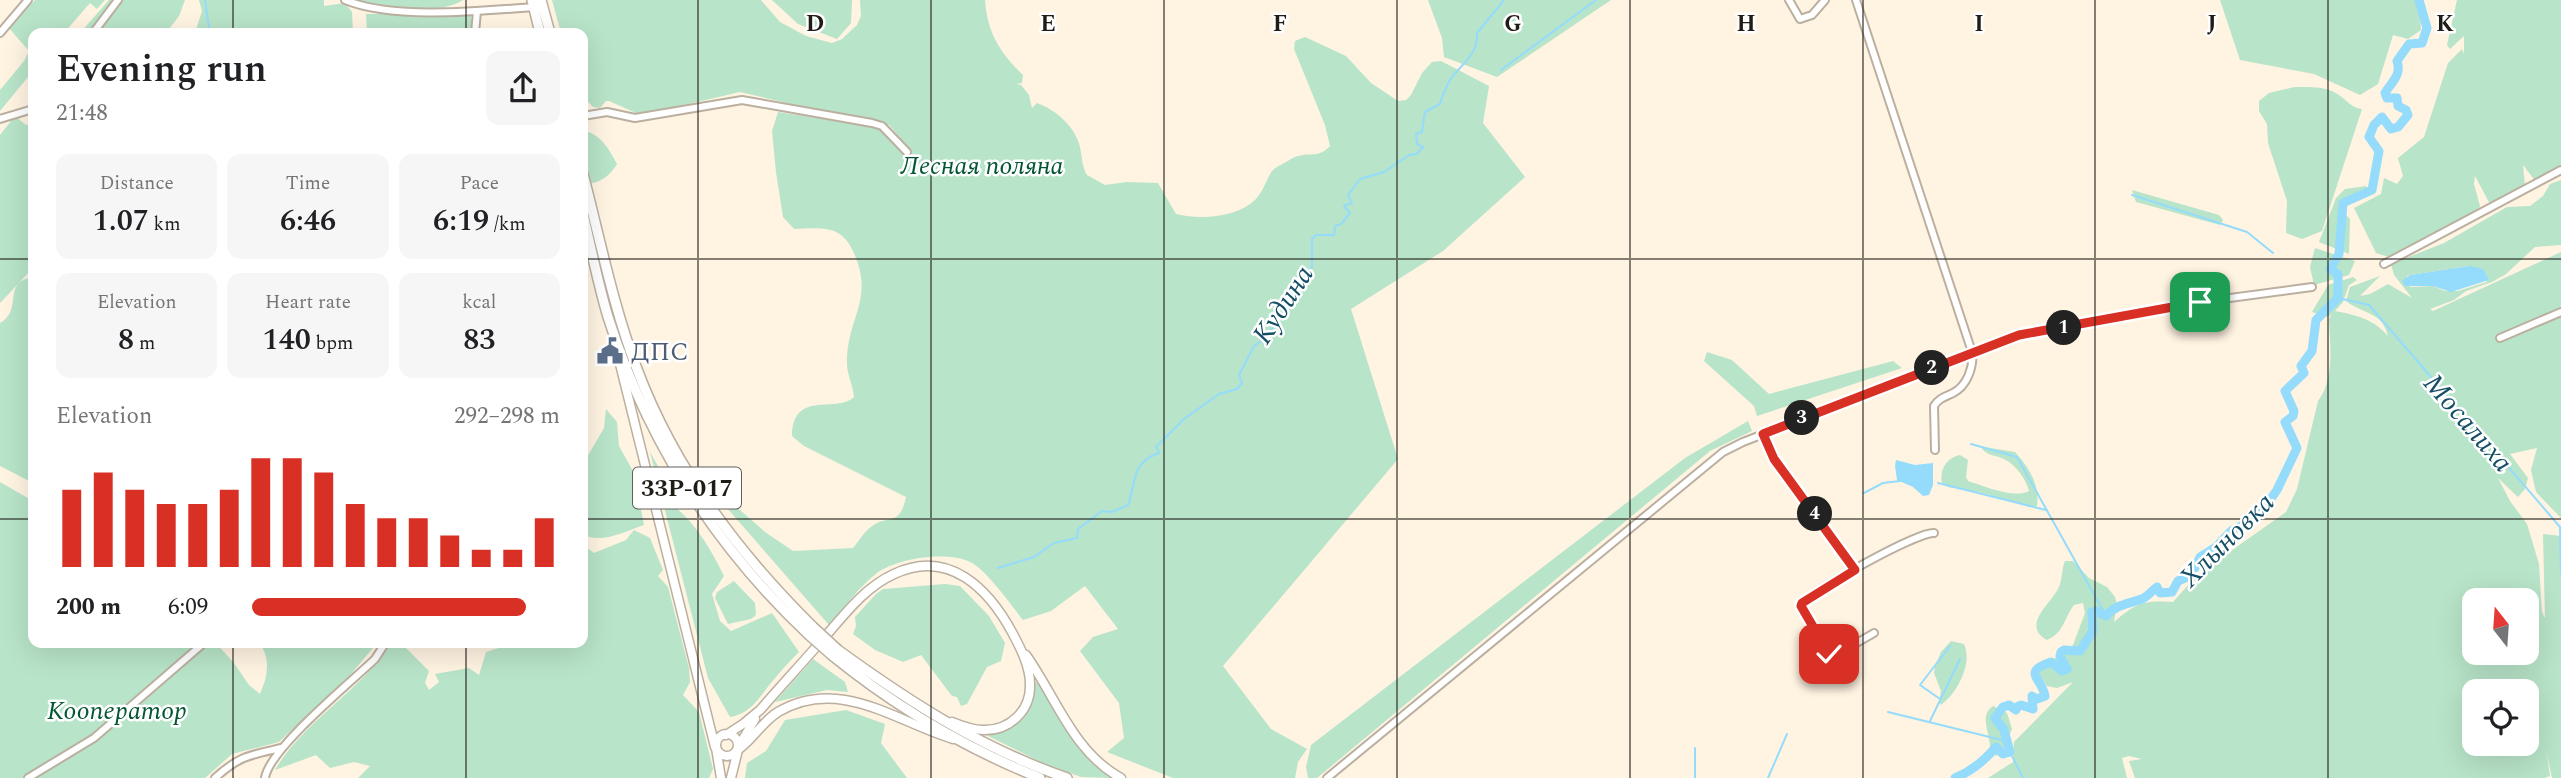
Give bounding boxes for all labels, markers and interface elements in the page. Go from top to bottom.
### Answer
text: D [806,7,824,42]
text: E [1040,7,1056,42]
text: F [1273,7,1287,42]
text: G [1504,7,1522,42]
text: H [1736,7,1756,42]
text: I [1974,7,1984,42]
text: J [2207,7,2217,42]
text: K [2436,7,2454,42]
text: Evening run [56,41,267,99]
button: share [486,51,560,125]
text: 21:48 [56,96,108,131]
park label: Лесная поляна [899,146,1064,186]
text: Distance [100,169,174,198]
text: Time [286,169,330,198]
text: Pace [460,169,499,198]
text: 1.07 [93,198,149,244]
text: 6:46 [280,198,336,244]
text: 6:19 [433,198,489,244]
text: km [149,210,181,239]
text: /km [489,210,526,239]
water label: Кудина [1242,257,1325,353]
pin [2170,272,2230,332]
icon: arrive [2181,283,2219,321]
text: Elevation [97,288,176,317]
text: Heart rate [265,288,351,317]
text: kcal [462,288,496,317]
pin: 1 [2046,310,2082,346]
text: 1 [2058,313,2069,342]
text: 8 [118,317,134,363]
text: 140 [263,317,311,363]
text: 83 [463,317,495,363]
text: m [134,329,155,358]
text: bpm [311,329,353,358]
place label: ДПС [631,332,689,372]
public building icon: ДПС [595,336,625,366]
pin: 2 [1914,350,1950,386]
text: 2 [1926,353,1937,382]
water label: Мосалиха [2412,364,2523,482]
text: Elevation [56,399,152,434]
text: 292–298 m [454,399,560,434]
pin: 3 [1784,400,1820,436]
text: 3 [1796,403,1807,432]
road number: 33Р-017 [633,467,741,508]
water label: Хлыновка [2169,482,2285,598]
pin: 4 [1798,496,1832,532]
text: 4 [1809,499,1820,528]
north arrow [2462,588,2539,665]
map controls [2462,588,2539,756]
text: 200 m [56,590,121,625]
text: 6:09 [168,590,208,625]
pin [1799,624,1859,684]
icon: check [1810,635,1848,673]
button: locate [2462,679,2539,756]
park label: Кооператор [47,691,187,731]

